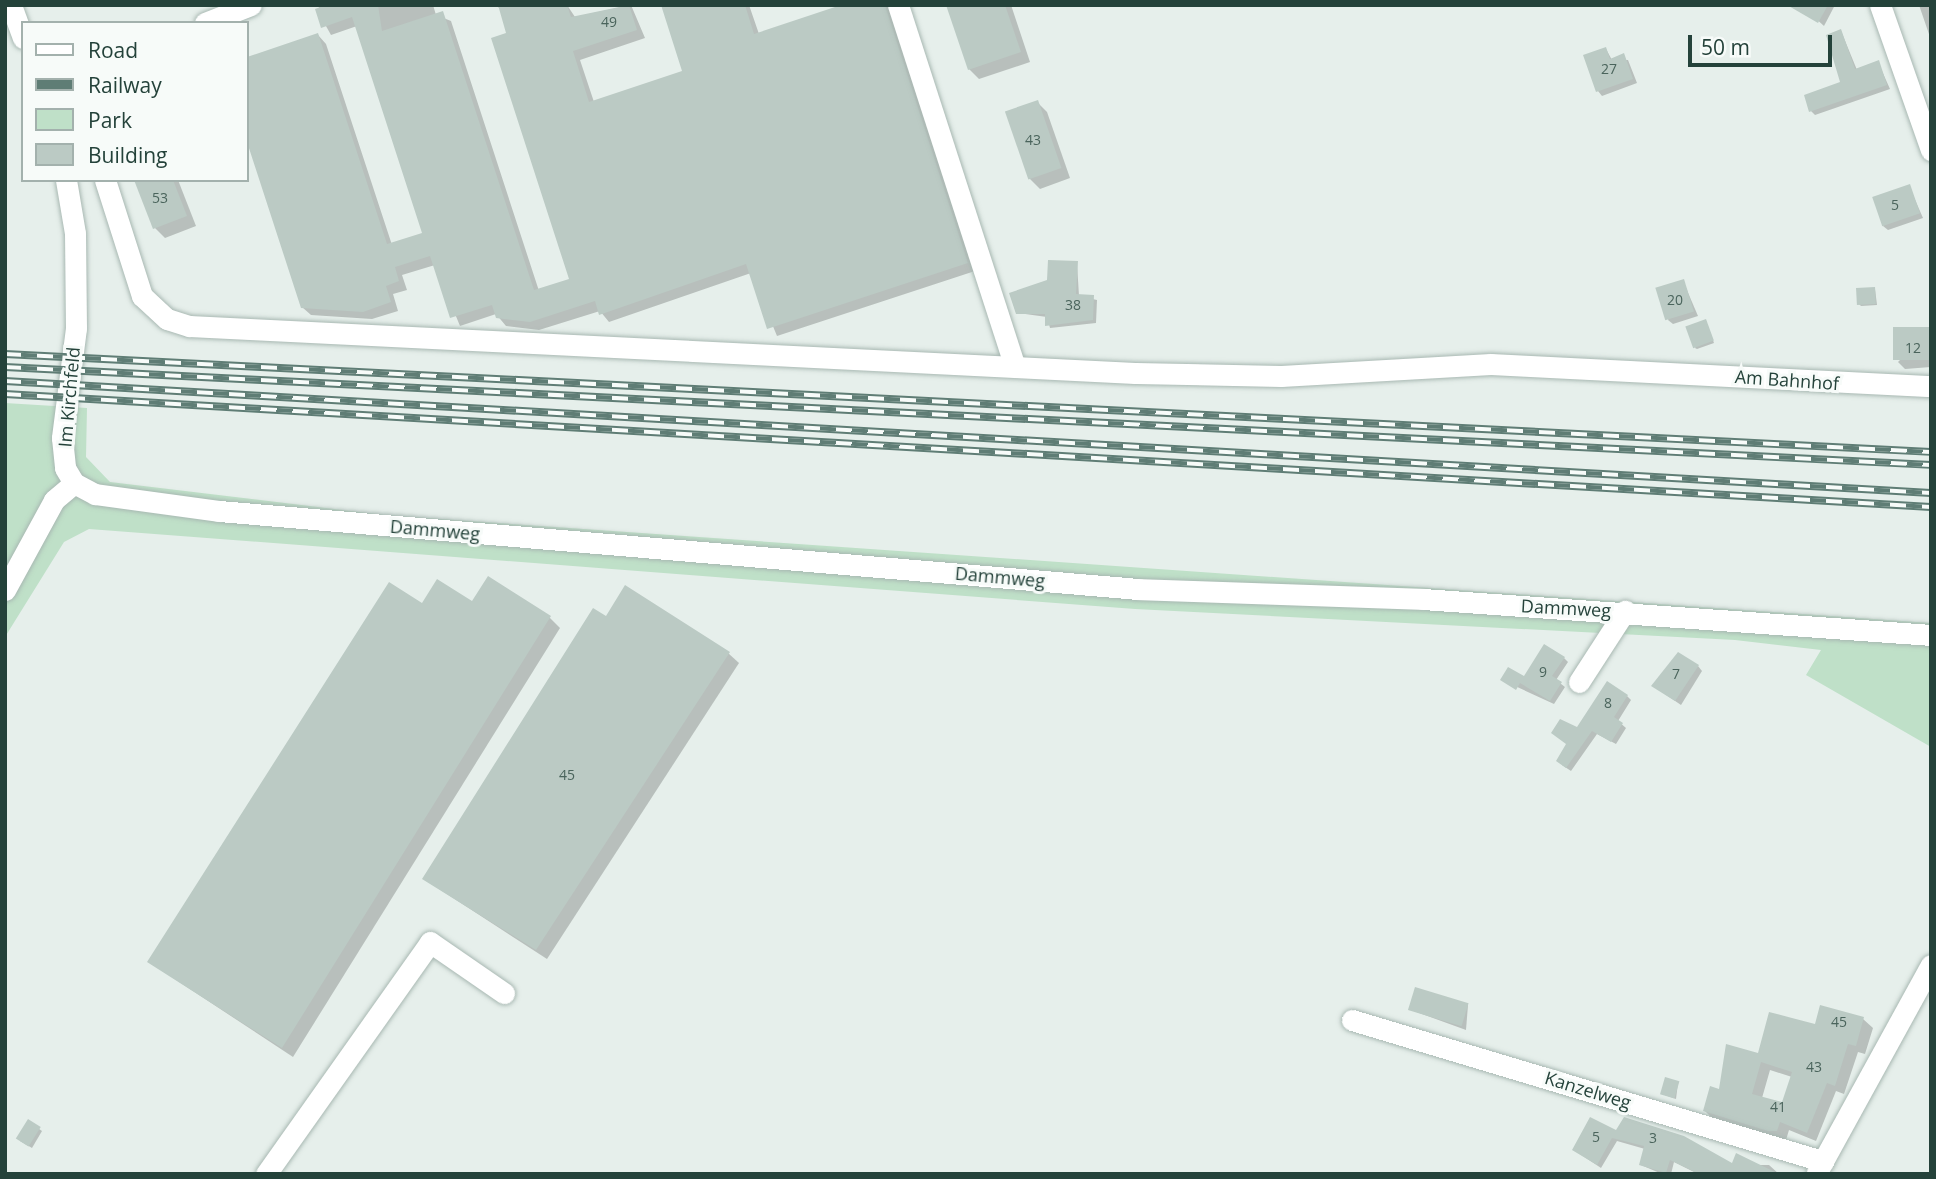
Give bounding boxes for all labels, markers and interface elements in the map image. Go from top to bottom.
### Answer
house number: 49 [601,14,617,30]
legend [21,21,248,182]
scale bar [1691,21,1834,65]
text: 50 m [1701,33,1750,61]
text: Road [88,36,138,64]
house number: 27 [1601,61,1617,77]
text: Railway [88,71,162,99]
text: Park [88,106,132,134]
house number: 43 [1025,132,1041,148]
text: Building [88,141,167,169]
house number: 53 [152,190,168,206]
house number: 5 [1891,197,1899,213]
house number: 20 [1667,292,1683,308]
house number: 38 [1065,297,1081,313]
house number: 12 [1905,340,1921,356]
street label: Im Kirchfeld [54,346,84,448]
street label: Am Bahnhof [1734,366,1840,394]
street label: Dammweg [389,515,481,545]
street label: Dammweg [954,562,1046,592]
street label: Dammweg [1520,595,1612,621]
house number: 9 [1539,664,1547,680]
house number: 7 [1672,666,1680,682]
house number: 8 [1604,695,1612,711]
house number: 45 [559,767,575,783]
house number: 45 [1831,1014,1847,1030]
house number: 43 [1806,1059,1822,1075]
street label: Kanzelweg [1542,1067,1634,1113]
house number: 41 [1770,1099,1786,1115]
house number: 5 [1592,1129,1600,1145]
house number: 3 [1649,1130,1657,1146]

